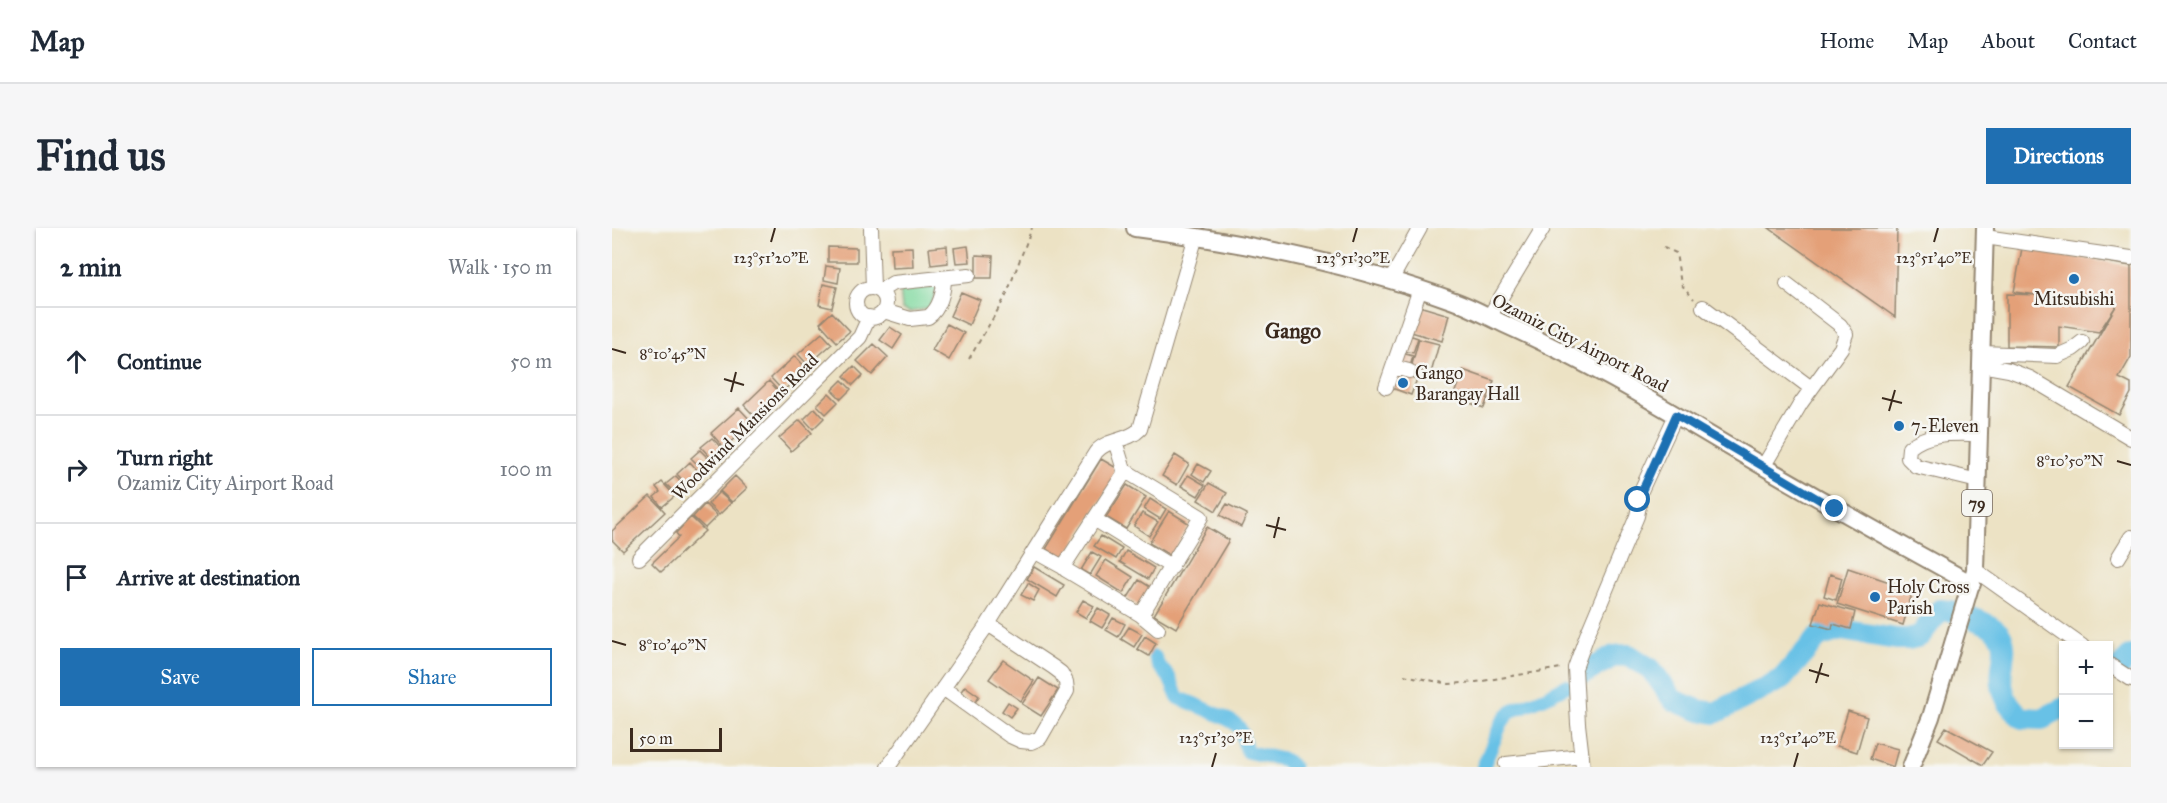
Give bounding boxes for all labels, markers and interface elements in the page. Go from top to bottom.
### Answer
text: Map [30,24,85,59]
text: Home [1819,28,1874,54]
text: Map [1907,28,1948,54]
text: About [1981,28,2035,54]
text: Contact [2068,28,2137,54]
button: Directions [1986,128,2131,184]
text: Find us [36,130,166,182]
text: 123°51'20"E [733,249,809,267]
text: 123°51'30"E [1316,249,1390,267]
text: 123°51'40"E [1896,249,1972,267]
text: 2 min [60,251,121,283]
text: Walk · 150 m [448,255,552,279]
marker: Mitsubishi [2067,272,2081,286]
place label: Mitsubishi [2033,288,2115,310]
street label: Ozamiz City Airport Road [1488,289,1672,397]
district label: Gango [1265,318,1321,344]
icon: ahead [60,345,93,378]
text: 8°10'45"N [640,345,707,363]
text: Continue [117,348,202,375]
text: 50 m [510,349,552,373]
street label: Woodwind Mansions Road [667,349,823,505]
place label: Gango Barangay Hall [1415,362,1520,406]
marker: Gango Barangay Hall [1396,376,1410,390]
place label: 7-Eleven [1911,415,1979,437]
marker: 7-Eleven [1892,419,1906,433]
text: Turn right [117,444,213,471]
text: 8°10'50"N [2036,452,2104,470]
icon: right [60,453,93,486]
text: 100 m [500,457,552,481]
text: Ozamiz City Airport Road [117,471,334,495]
route start [1624,486,1650,512]
road number: 79 [1962,490,1992,516]
route end [1821,495,1847,521]
icon: arrive [60,561,93,594]
text: Arrive at destination [117,564,300,591]
place label: Holy Cross Parish [1887,576,1970,619]
marker: Holy Cross Parish [1868,590,1882,604]
text: 8°10'40"N [639,636,708,654]
map controls [2059,641,2113,749]
button: + [2059,641,2113,695]
button: Save [60,648,300,706]
button: Share [312,648,552,706]
button: − [2059,695,2113,749]
scale bar [630,725,722,752]
text: 50 m [639,729,673,748]
text: 123°51'30"E [1179,729,1253,747]
text: 123°51'40"E [1760,729,1836,747]

